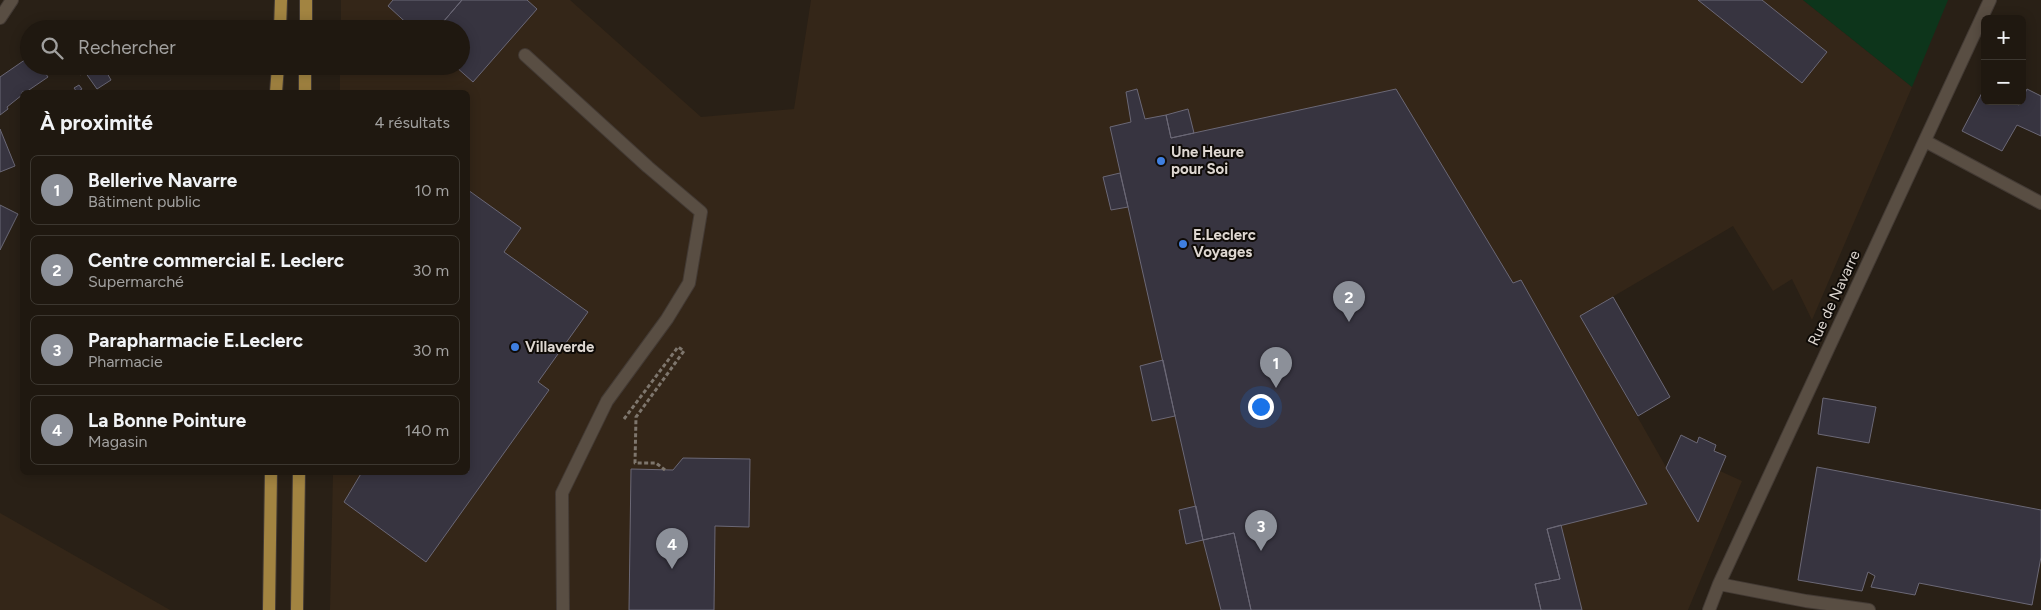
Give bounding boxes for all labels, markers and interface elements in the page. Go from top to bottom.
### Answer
map controls [1981,15,2026,105]
button: + [1981,15,2026,60]
search box [20,20,470,75]
icon: search [38,34,66,62]
text: Rechercher [78,36,176,59]
button: − [1981,60,2026,105]
text: À proximité [40,110,153,135]
text: 4 résultats [374,113,450,132]
place label: Une Heure pour Soi [1171,143,1245,178]
marker: Une Heure pour Soi [1155,155,1167,167]
text: Bellerive Navarre [88,169,237,192]
text: 1 [54,181,60,200]
text: 10 m [415,181,449,200]
text: Bâtiment public [88,192,201,211]
place label: E.Leclerc Voyages [1193,226,1256,261]
marker: E.Leclerc Voyages [1177,238,1189,250]
street label: Rue de Navarre [1804,247,1864,349]
text: Centre commercial E. Leclerc [88,249,344,272]
text: 2 [52,261,62,280]
text: 30 m [412,261,449,280]
text: Supermarché [88,272,184,291]
pin: 2 [1333,281,1365,322]
text: Parapharmacie E.Leclerc [88,329,303,352]
place label: Villaverde [525,338,595,356]
text: 3 [53,341,61,360]
text: 30 m [412,341,449,360]
marker: Villaverde [509,341,521,353]
pin: 1 [1260,347,1292,388]
text: Pharmacie [88,352,163,371]
your location [1248,394,1274,420]
text: La Bonne Pointure [88,409,246,432]
text: 4 [52,421,62,440]
text: 140 m [405,421,449,440]
text: Magasin [88,432,147,451]
pin: 3 [1245,510,1277,551]
pin: 4 [656,528,688,569]

